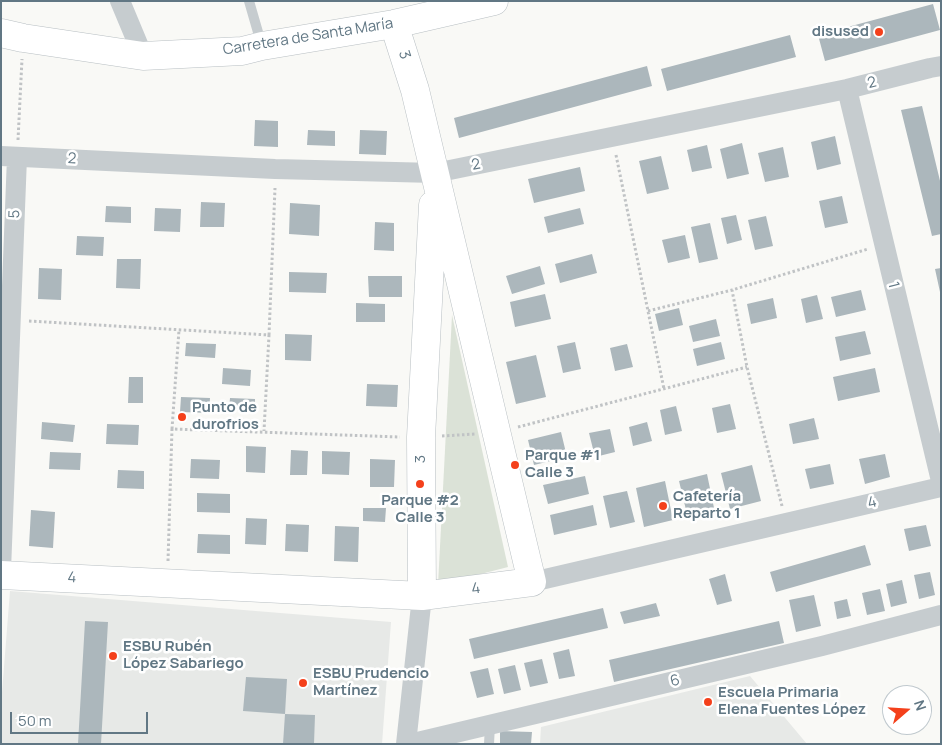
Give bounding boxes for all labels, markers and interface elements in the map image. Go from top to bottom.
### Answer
street label: Carretera de Santa María [222,15,394,59]
place label: disused [812,23,869,41]
marker: disused [873,26,885,38]
street label: 3 [394,48,414,62]
street label: 2 [866,73,878,93]
street label: 2 [67,150,77,168]
street label: 2 [470,155,482,175]
street label: 5 [6,209,24,219]
street label: 1 [884,280,902,290]
place label: Punto de durofrios [192,399,259,434]
marker: Punto de durofrios [176,411,188,423]
place label: Parque #1 Calle 3 [525,447,600,482]
street label: 3 [412,455,430,463]
marker: Parque #1 Calle 3 [509,459,521,471]
marker: Parque #2 Calle 3 [414,478,426,490]
place label: Cafetería Reparto 1 [673,488,741,523]
place label: Parque #2 Calle 3 [381,492,459,527]
street label: 4 [866,493,878,513]
marker: Cafetería Reparto 1 [657,500,669,512]
street label: 4 [67,569,77,587]
street label: 4 [471,580,481,598]
place label: ESBU Rubén López Sabariego [123,638,244,673]
marker: ESBU Rubén López Sabariego [107,650,119,662]
place label: ESBU Prudencio Martínez [313,665,429,700]
street label: 6 [668,671,682,691]
marker: ESBU Prudencio Martínez [297,677,309,689]
place label: Escuela Primaria Elena Fuentes López [718,684,866,719]
north arrow [882,685,932,735]
marker: Escuela Primaria Elena Fuentes López [702,696,714,708]
text: N [910,697,931,713]
scale bar [12,702,150,734]
text: 50 m [18,710,52,731]

